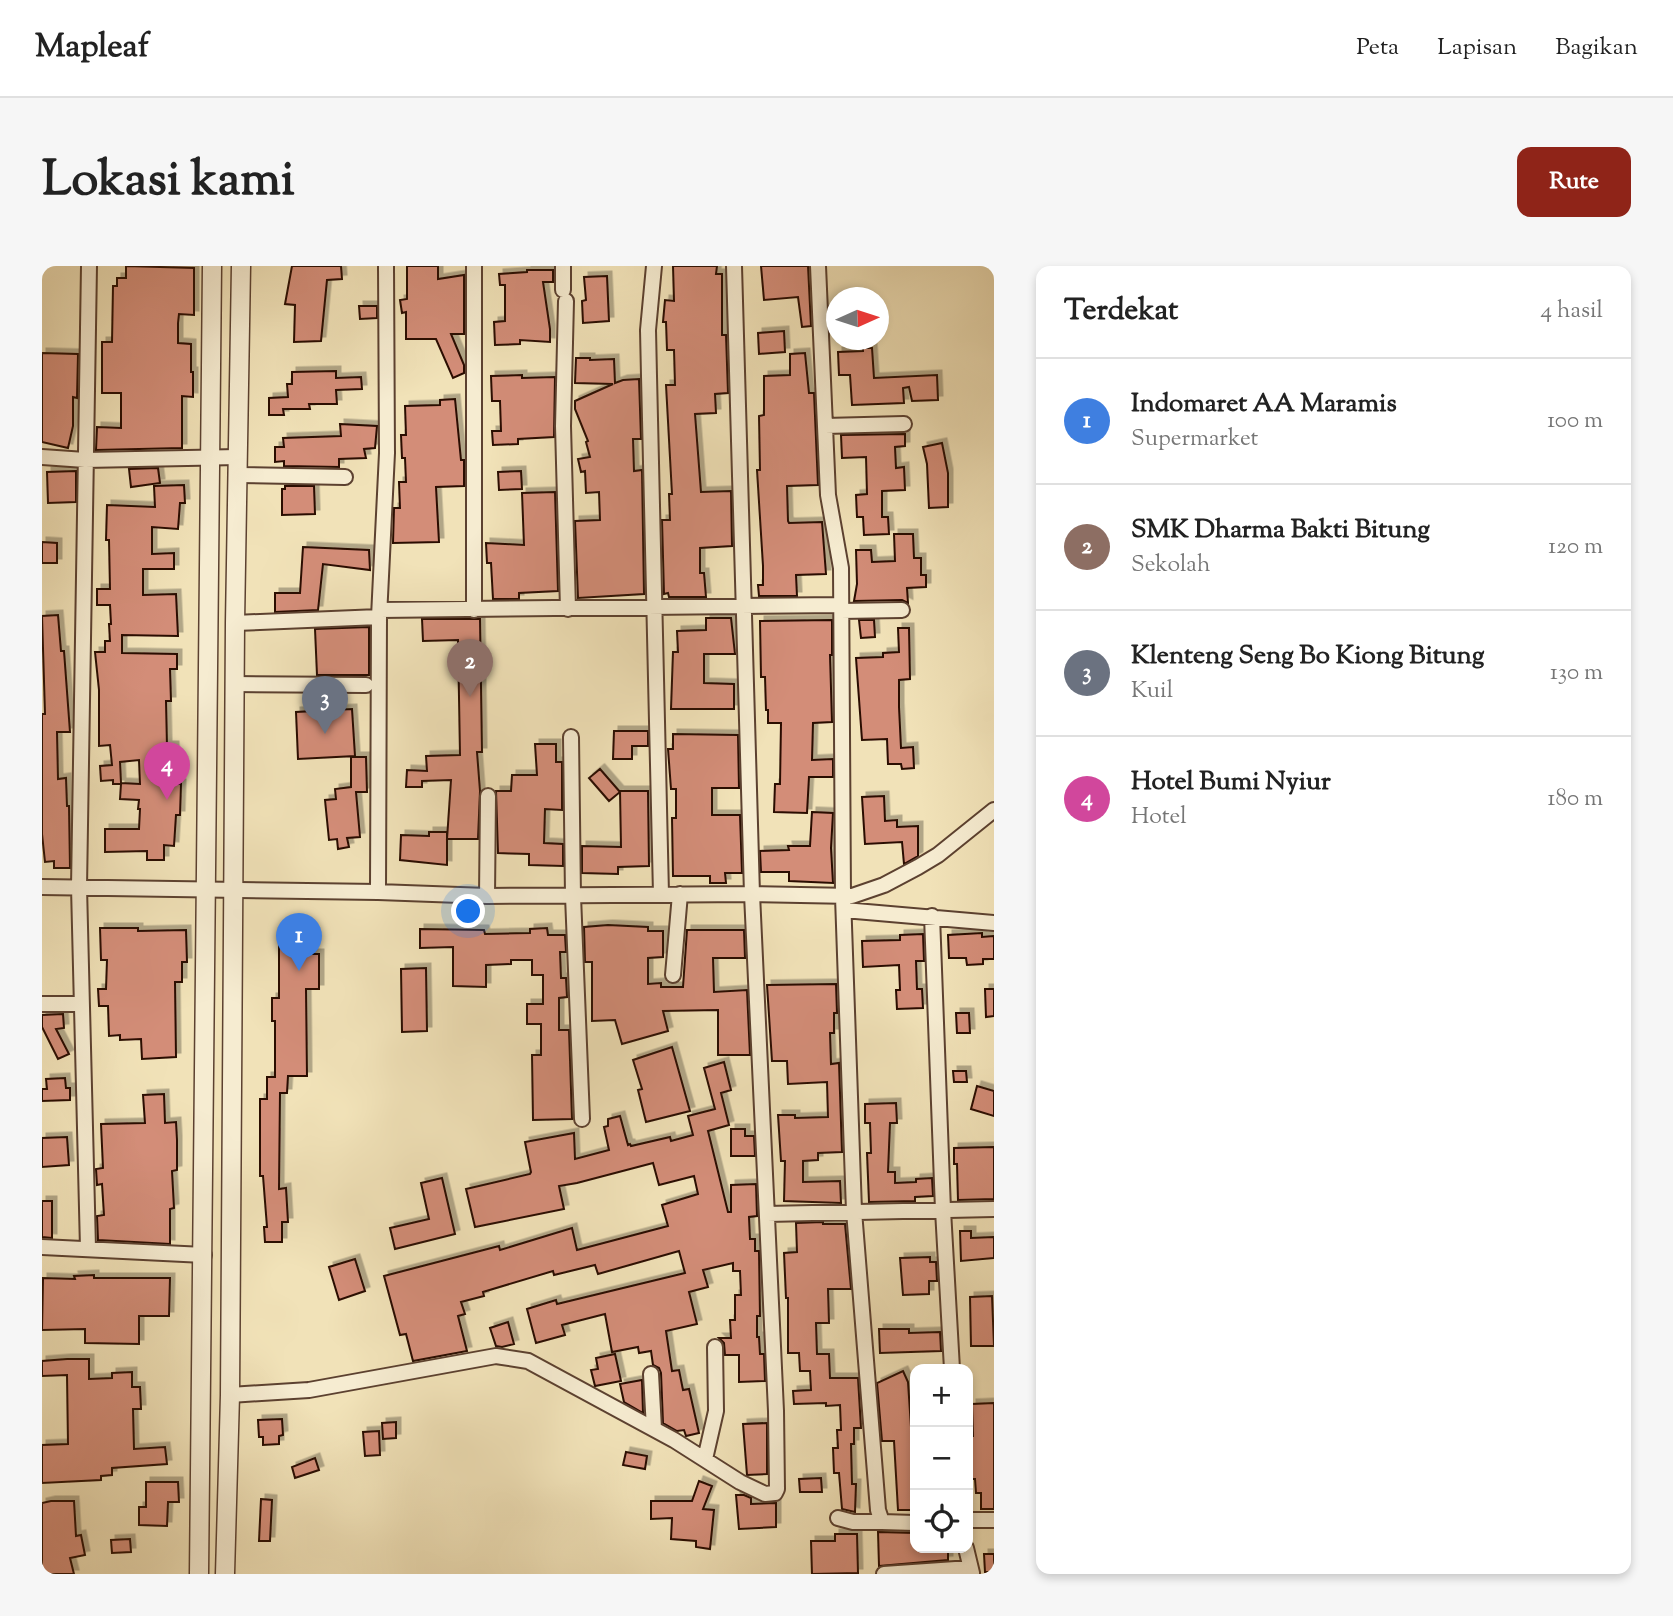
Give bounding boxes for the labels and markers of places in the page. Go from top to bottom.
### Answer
pin: 2 [447,639,493,697]
pin: 3 [302,676,348,734]
pin: 4 [144,742,190,800]
pin: 1 [276,913,322,971]

